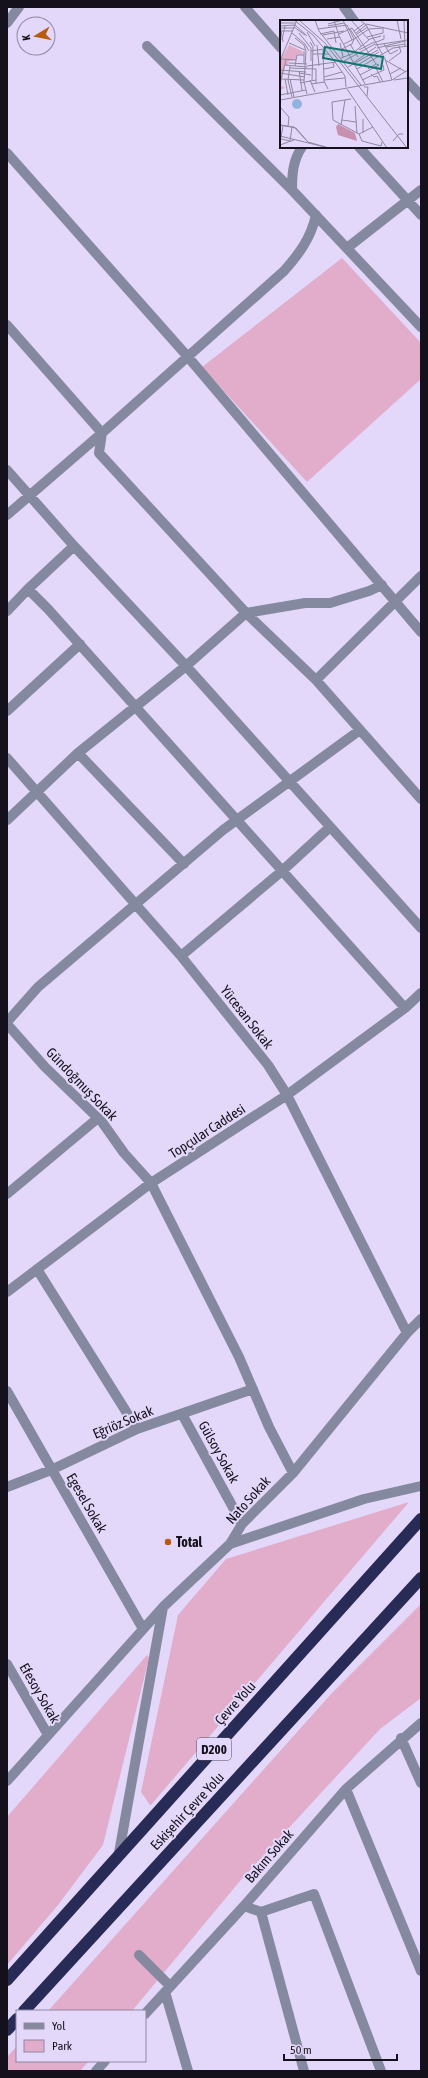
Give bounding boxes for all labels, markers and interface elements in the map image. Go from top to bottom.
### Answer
north arrow [16,16,56,56]
inset map [280,20,408,148]
text: K [20,33,33,41]
street label: Yücesan Sokak [217,982,277,1052]
street label: Gündoğmuş Sokak [43,1044,121,1124]
street label: Topçular Caddesi [166,1101,248,1161]
street label: Eğriöz Sokak [90,1402,156,1442]
street label: Gülsoy Sokak [195,1418,243,1486]
street label: Egesel Sokak [64,1470,110,1536]
street label: Nato Sokak [222,1473,274,1527]
place label: Total [176,1534,202,1550]
marker: Total [163,1537,173,1547]
street label: Efesoy Sokak [16,1660,64,1726]
street label: Çevre Yolu [211,1678,259,1728]
road number: D200 [197,1738,231,1760]
street label: Eskişehir Çevre Yolu [147,1769,227,1853]
street label: Bakım Sokak [242,1826,296,1886]
legend [16,2010,146,2062]
text: Yol [52,2019,66,2033]
scale bar [284,2036,397,2062]
text: Park [52,2039,73,2053]
text: 50 m [290,2043,312,2057]

